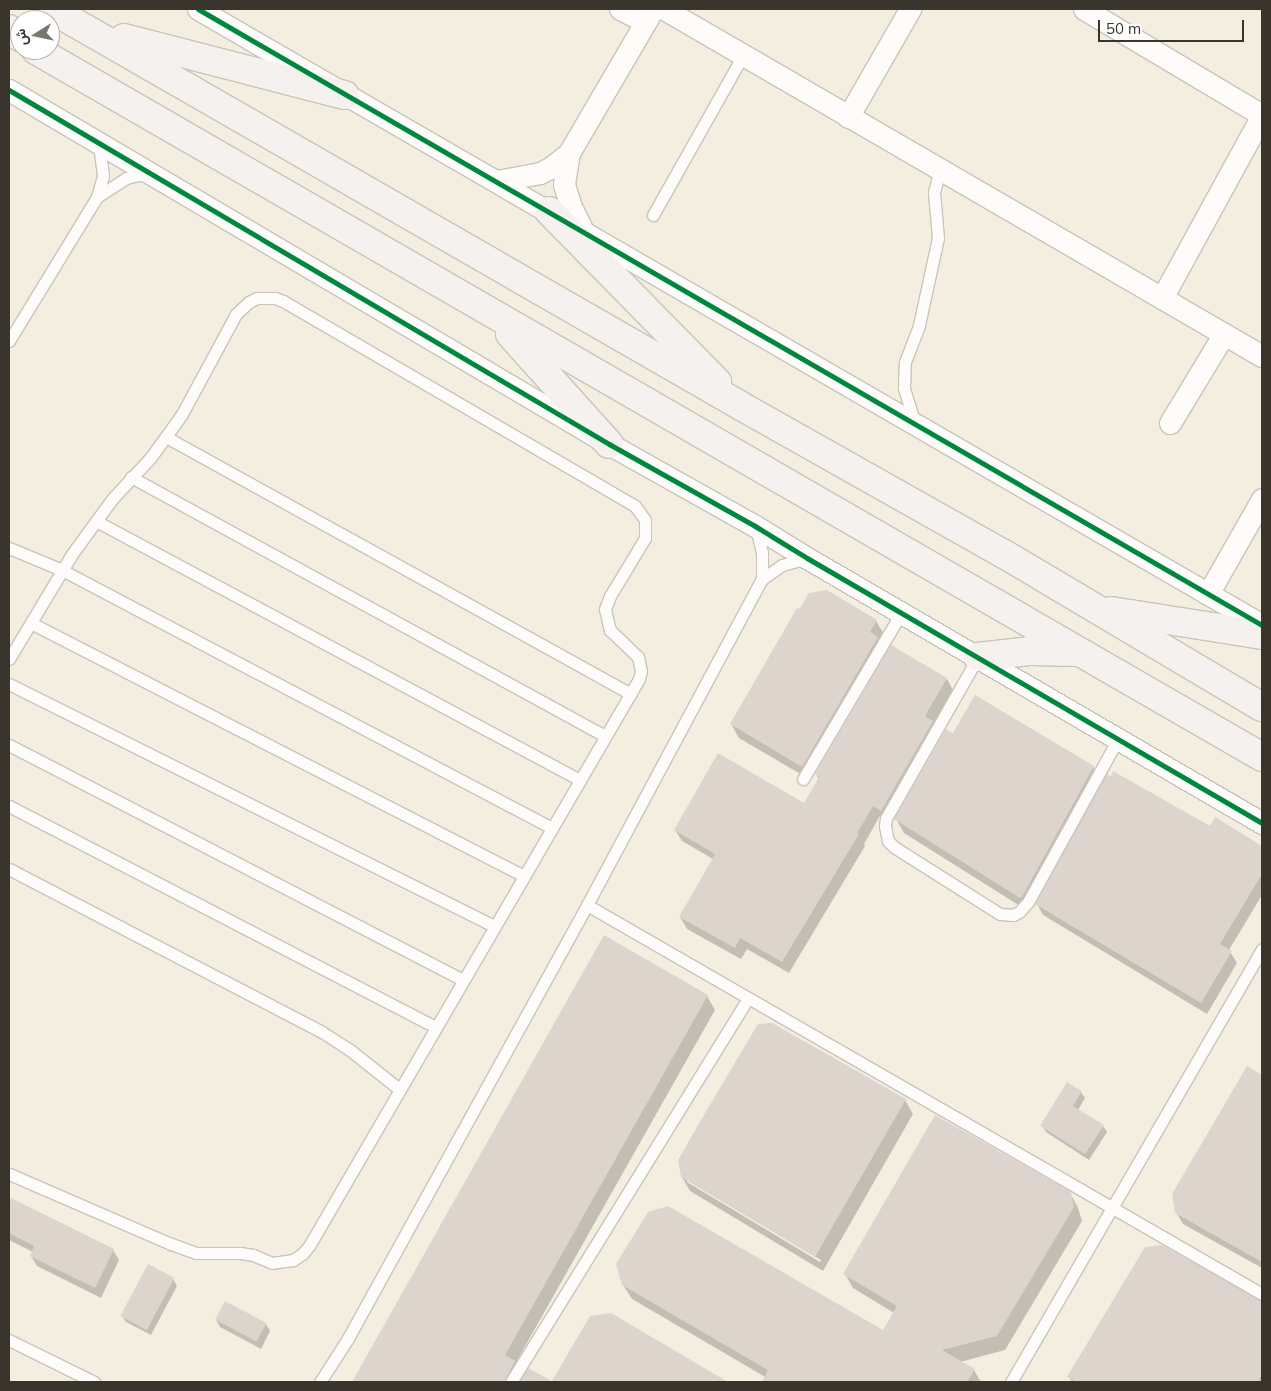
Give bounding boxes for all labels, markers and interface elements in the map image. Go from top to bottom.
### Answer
north arrow [10,10,60,60]
scale bar [1101,10,1247,42]
text: 50 m [1106,19,1141,38]
text: ش [11,28,32,47]

